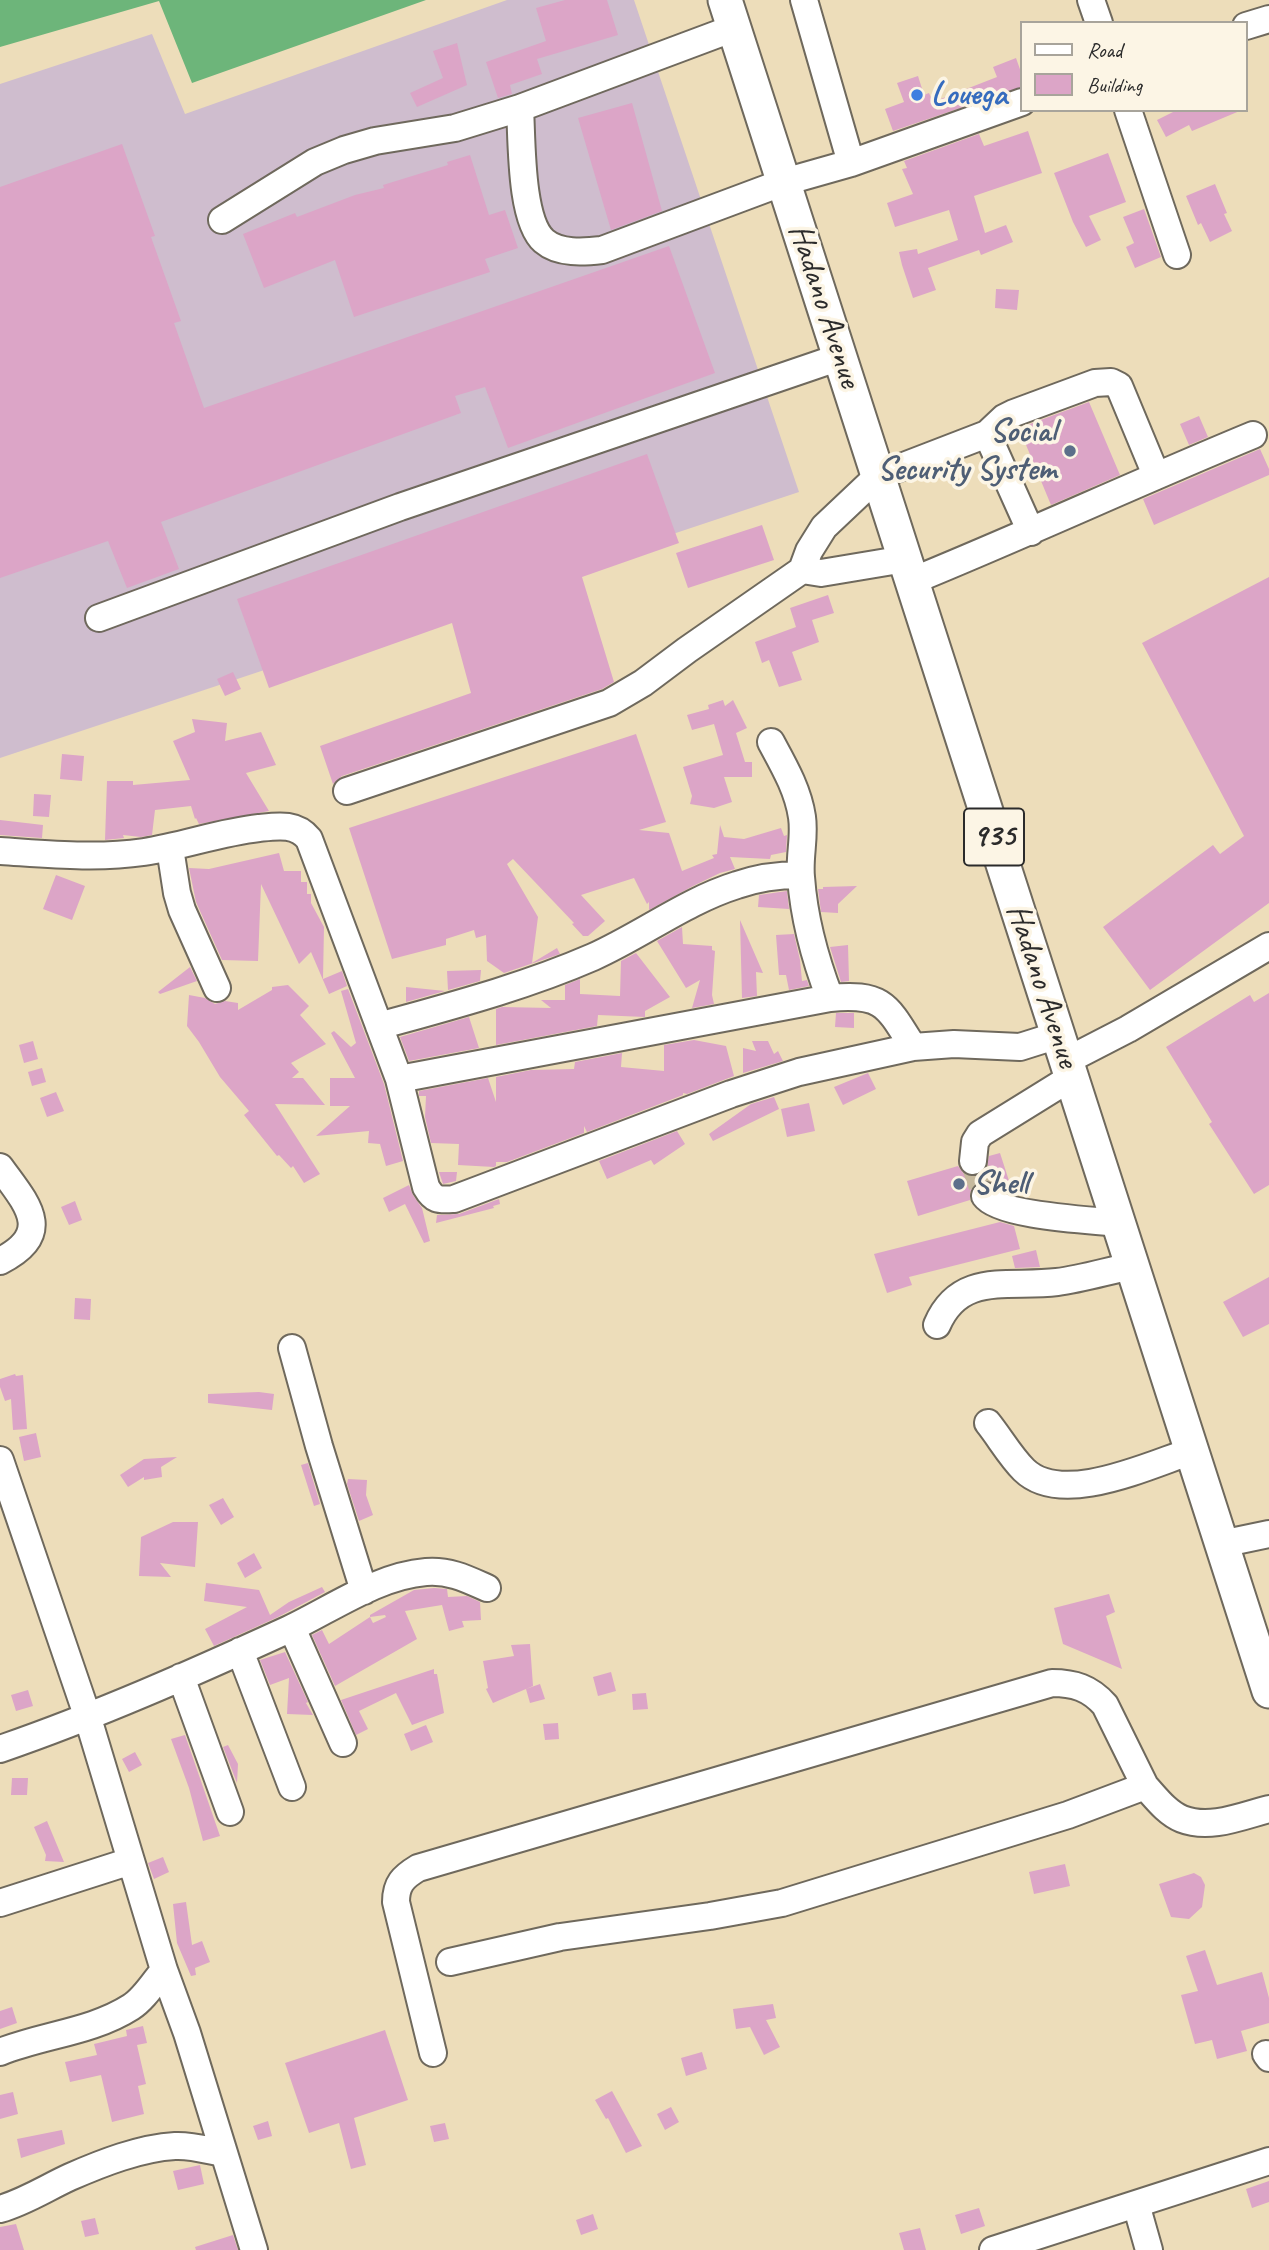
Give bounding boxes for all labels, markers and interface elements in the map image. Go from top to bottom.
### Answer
legend [1020,21,1248,112]
text: Road [1087,37,1122,63]
text: Building [1087,72,1142,98]
place label: Louega [931,75,1007,115]
marker: Louega [909,87,925,103]
street label: Hadano Avenue [779,219,869,393]
place label: Social Security System [877,412,1056,490]
marker: Social Security System [1062,443,1078,459]
road number: 935 [964,808,1024,866]
street label: Hadano Avenue [997,899,1087,1073]
place label: Shell [973,1164,1028,1204]
marker: Shell [951,1176,967,1192]

